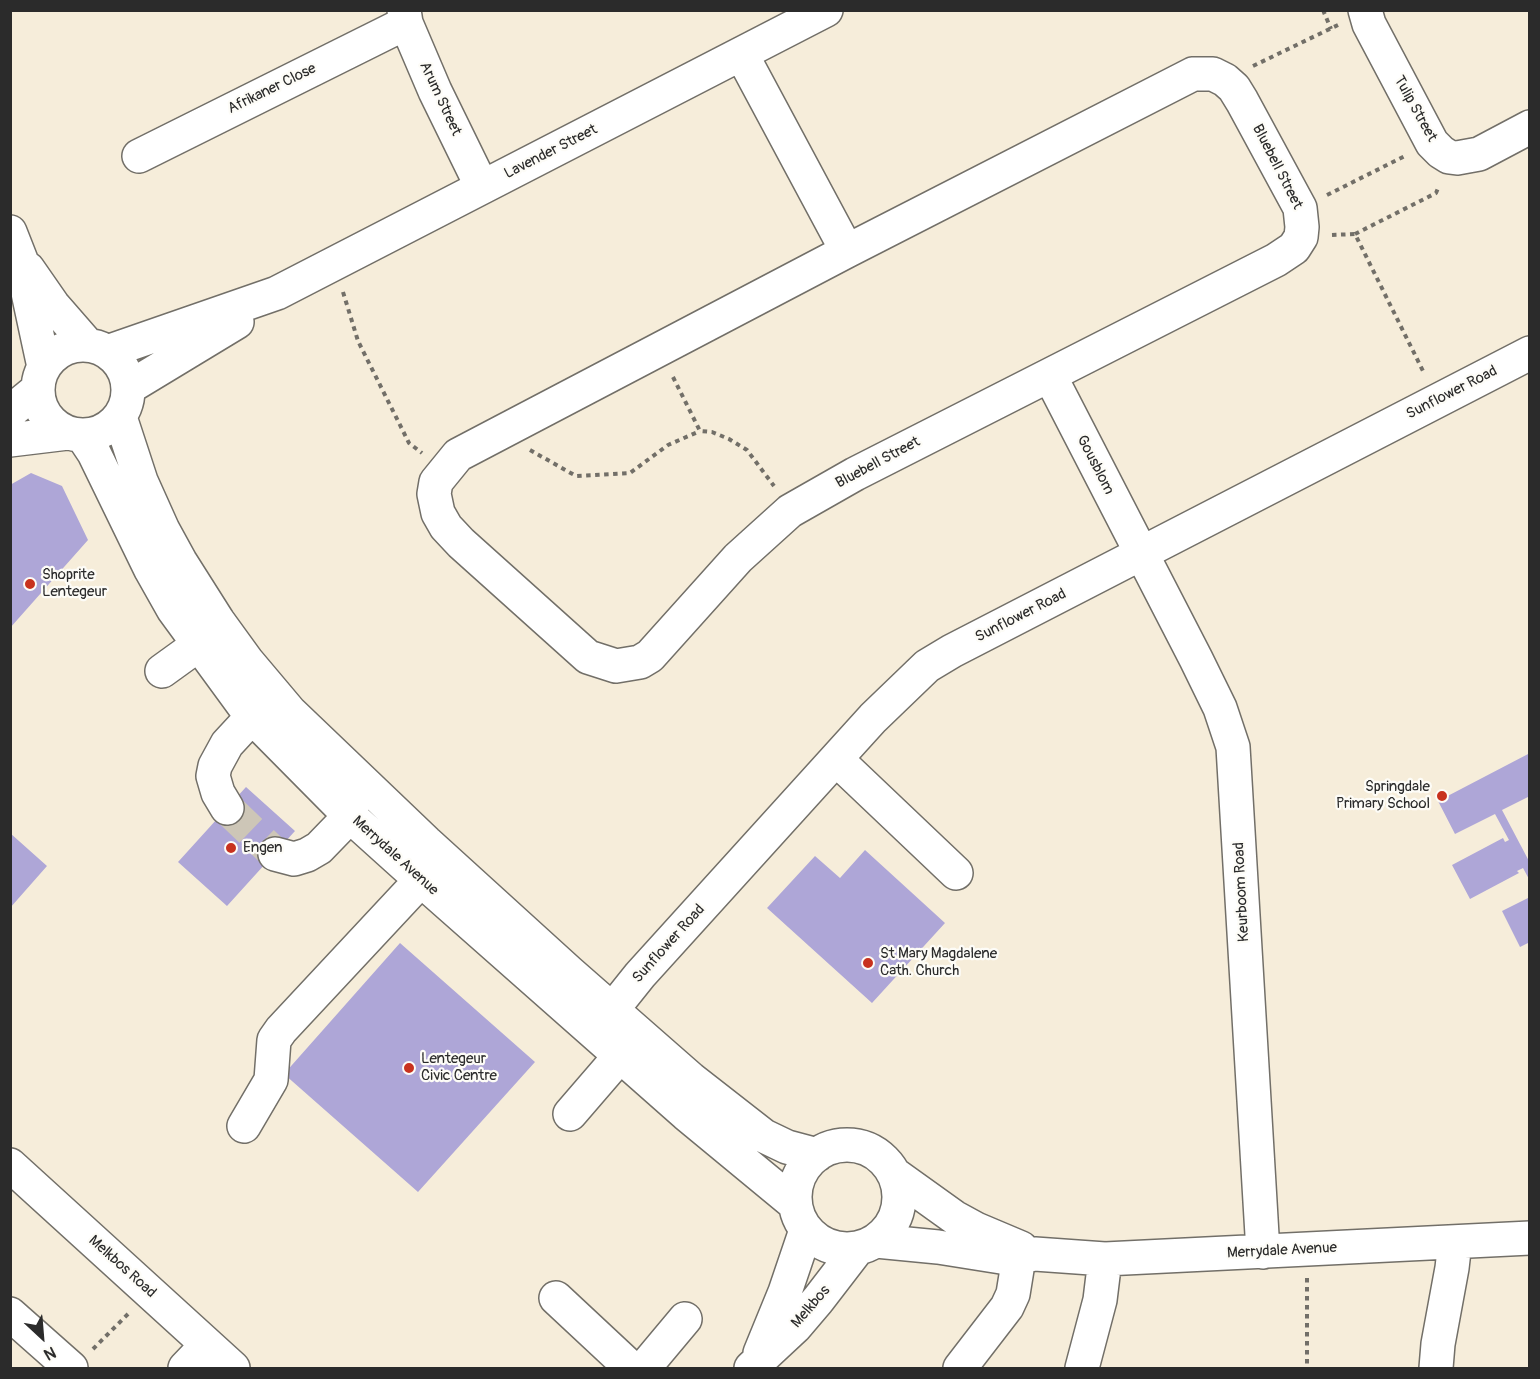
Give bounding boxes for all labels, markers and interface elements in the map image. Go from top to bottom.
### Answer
street label: Arum Street [415,59,465,139]
street label: Afrikaner Close [225,60,319,118]
street label: Tulip Street [1390,73,1440,145]
street label: Lavender Street [501,121,601,183]
street label: Bluebell Street [1248,122,1306,212]
street label: Sunflower Road [1404,362,1500,424]
street label: Gousblom [1072,432,1118,498]
street label: Bluebell Street [833,433,923,493]
place label: Shoprite Lentegeur [42,566,107,601]
marker: Shoprite Lentegeur [23,577,37,591]
street label: Sunflower Road [973,585,1069,647]
place label: Springdale Primary School [1336,778,1430,813]
marker: Springdale Primary School [1435,789,1449,803]
street label: Merrydale Avenue [348,813,442,899]
place label: Engen [243,839,282,857]
marker: Engen [224,841,238,855]
street label: Keurboom Road [1230,842,1254,942]
street label: Sunflower Road [629,901,709,987]
place label: St Mary Magdalene Cath. Church [880,945,997,980]
marker: St Mary Magdalene Cath. Church [861,956,875,970]
place label: Lentegeur Civic Centre [421,1050,497,1085]
marker: Lentegeur Civic Centre [402,1061,416,1075]
street label: Melkbos Road [85,1232,159,1302]
street label: Merrydale Avenue [1227,1239,1337,1263]
street label: Melkbos [788,1282,834,1332]
north arrow [12,1307,72,1367]
text: N [41,1342,59,1365]

